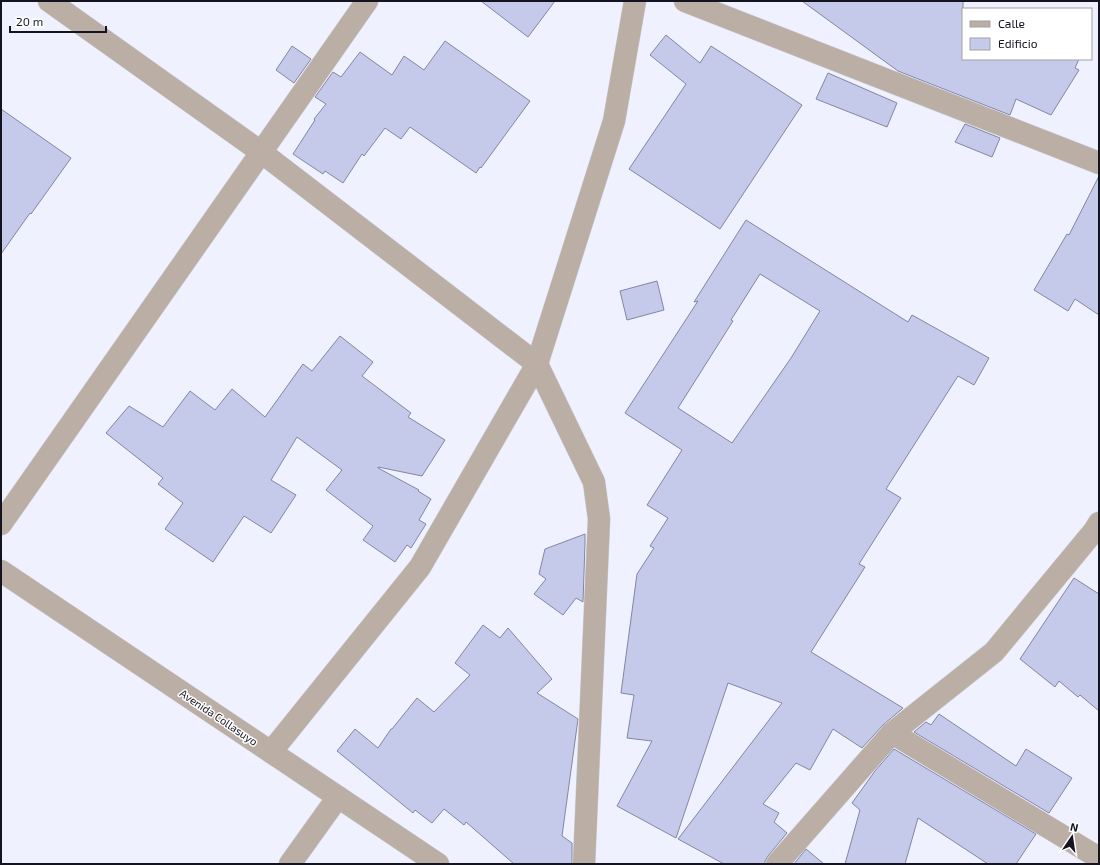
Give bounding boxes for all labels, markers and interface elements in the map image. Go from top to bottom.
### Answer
scale bar [10,8,106,34]
legend [962,8,1092,60]
text: 20 m [16,14,43,28]
text: Calle [998,16,1025,30]
text: Edificio [998,36,1038,50]
street label: Avenida Collasuyo [178,686,260,748]
north arrow [1052,817,1092,857]
text: N [1069,820,1080,834]

